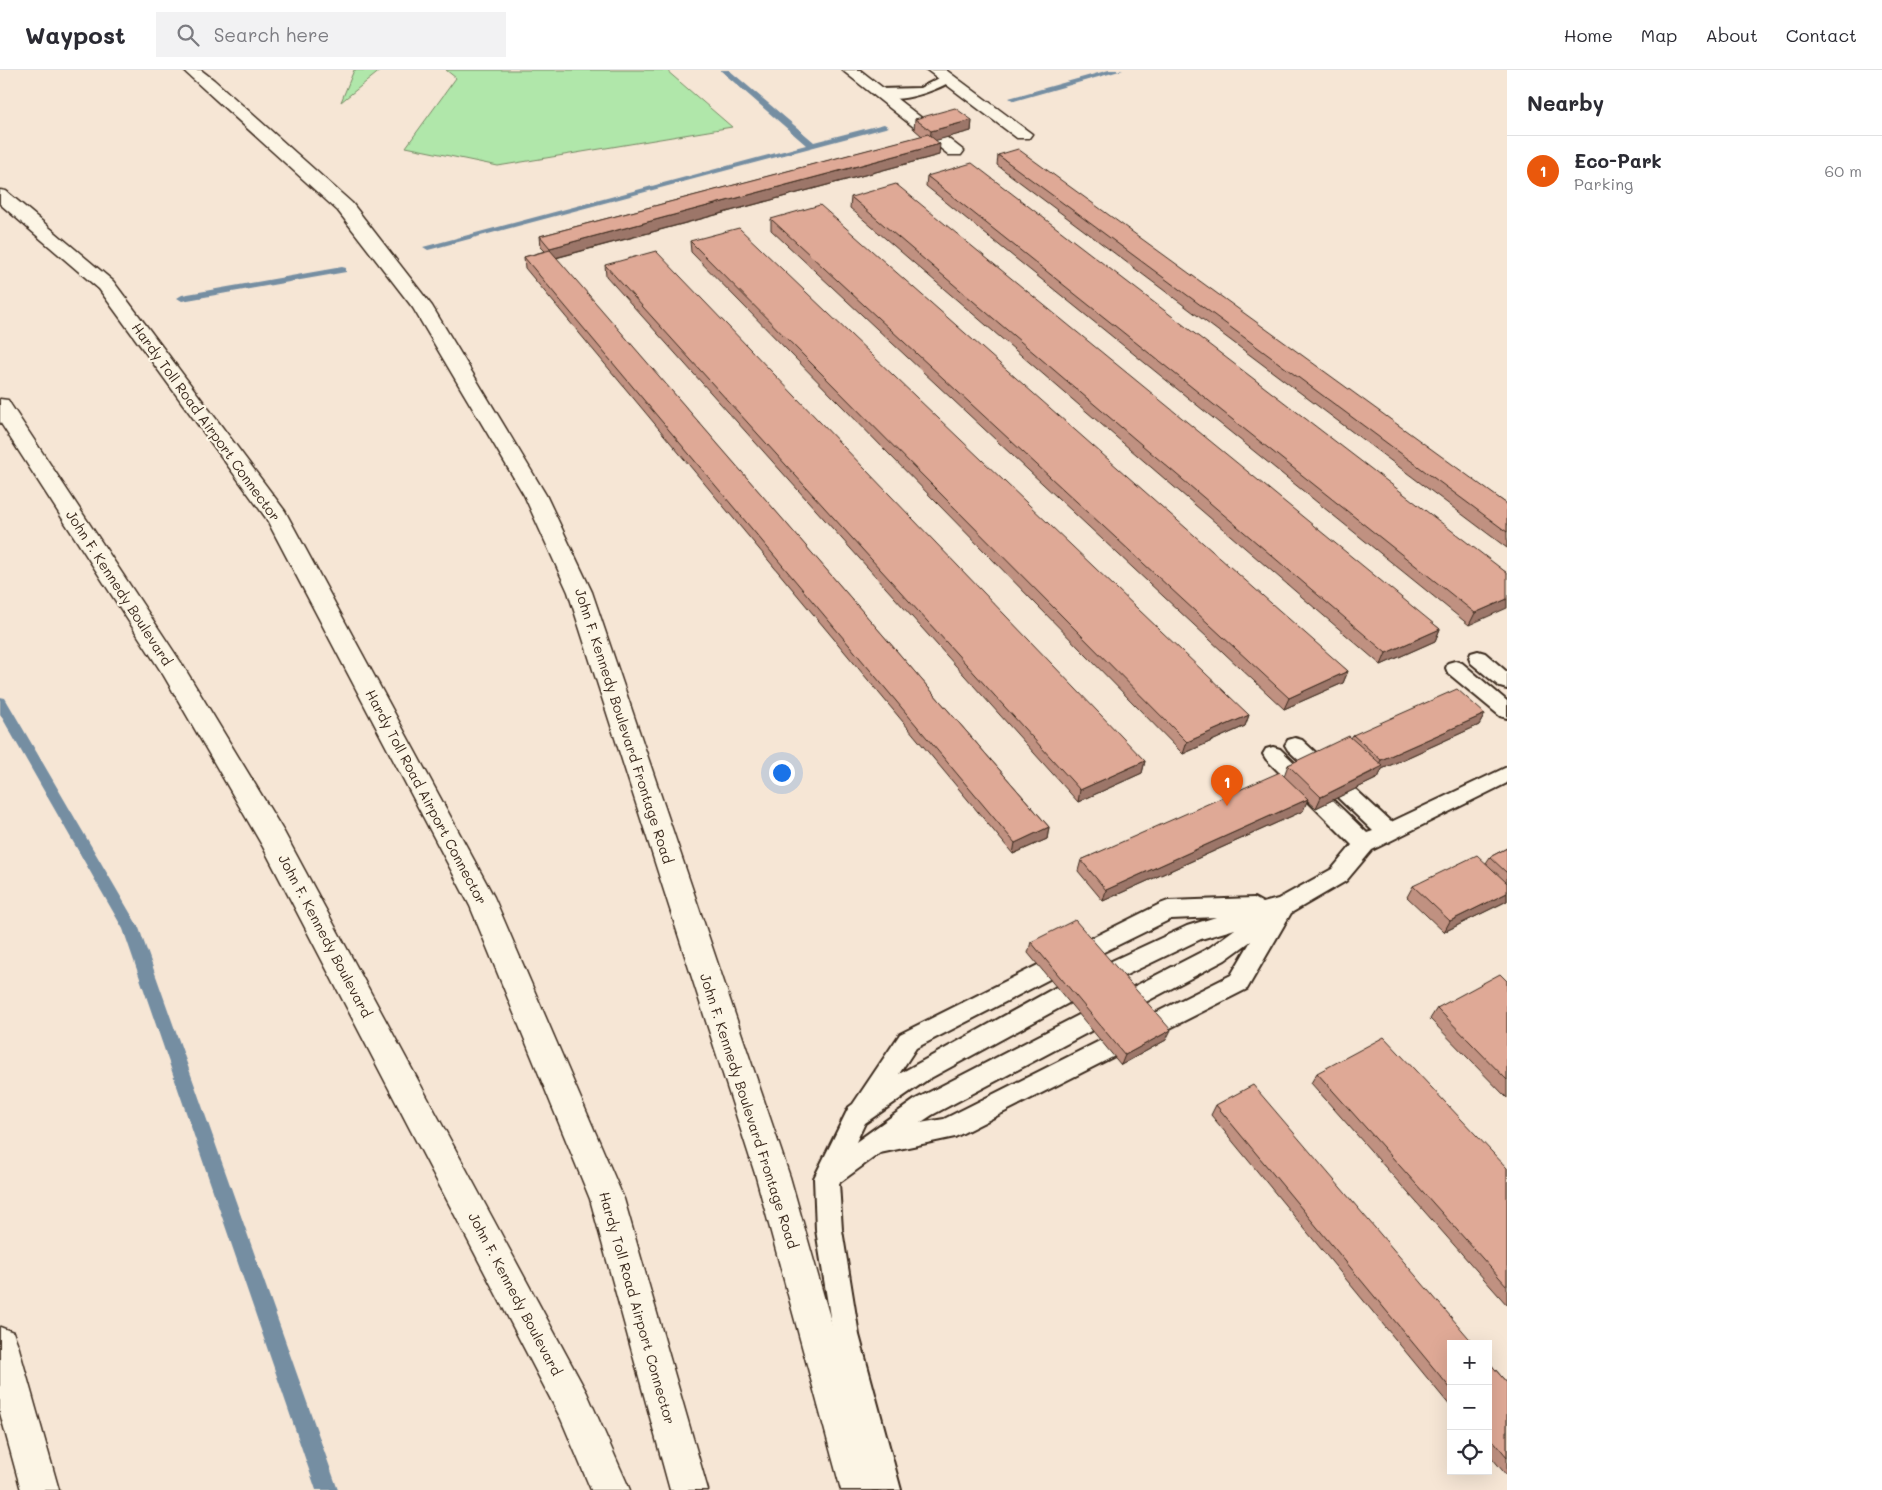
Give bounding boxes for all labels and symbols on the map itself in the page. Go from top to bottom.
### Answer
street label: Hardy Toll Road Airport Connector [128,319,285,525]
street label: John F. Kennedy Boulevard [62,506,177,669]
street label: John F. Kennedy Boulevard Frontage Road [571,586,678,866]
street label: Hardy Toll Road Airport Connector [361,686,491,908]
your location [769,760,795,786]
pin: 1 [1211,765,1243,806]
street label: John F. Kennedy Boulevard [274,851,377,1021]
street label: John F. Kennedy Boulevard Frontage Road [696,971,803,1251]
street label: Hardy Toll Road Airport Connector [595,1189,680,1426]
street label: John F. Kennedy Boulevard [464,1209,567,1379]

